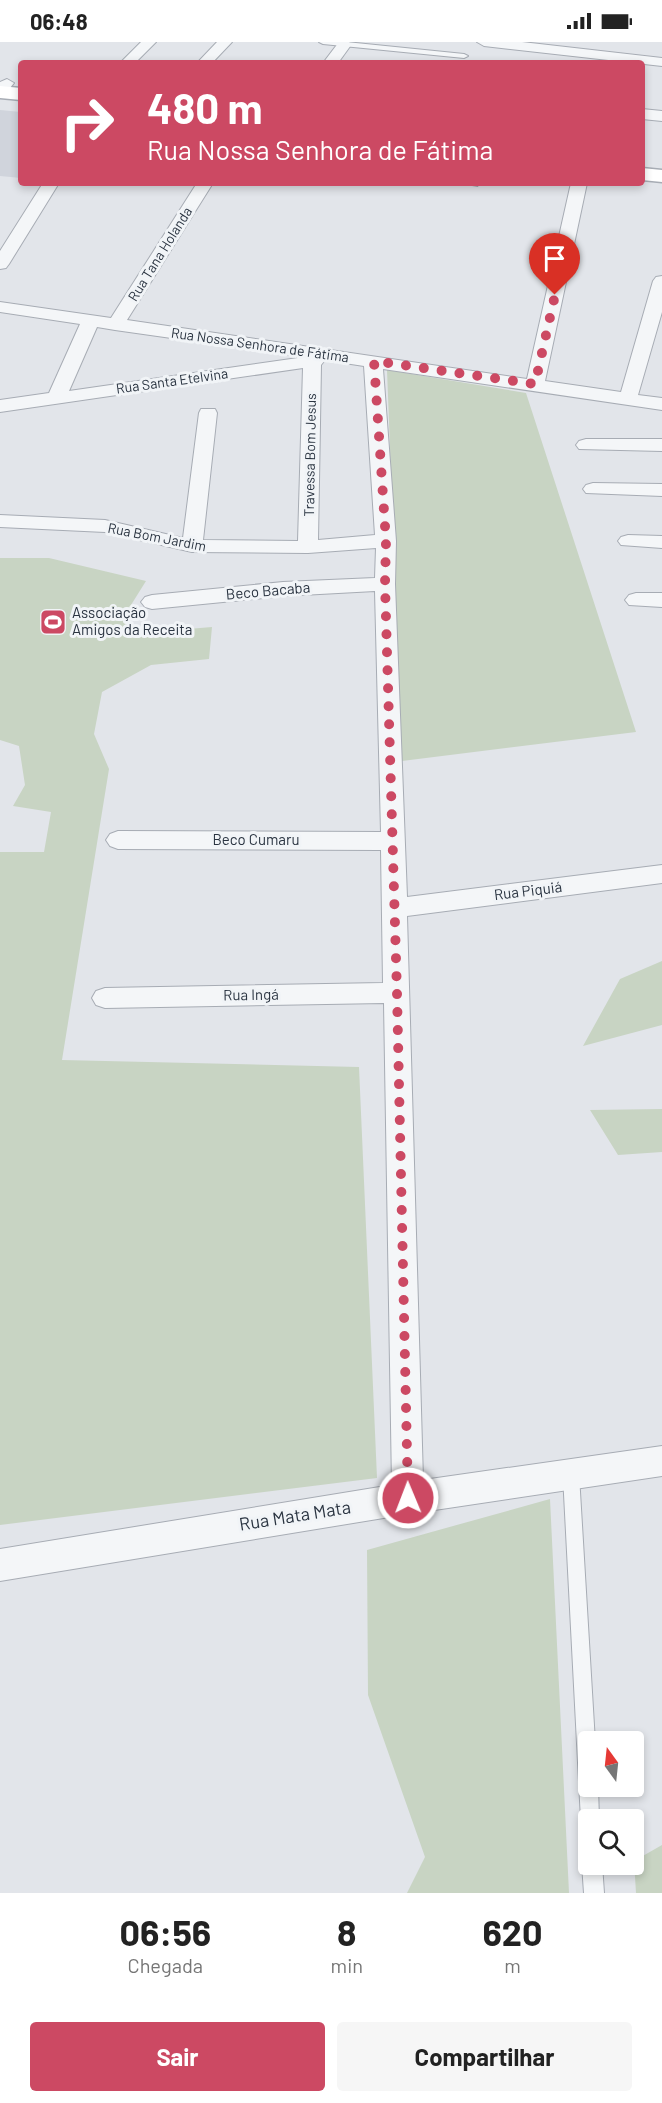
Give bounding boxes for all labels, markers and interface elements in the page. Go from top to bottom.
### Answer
text: 06:48 [30,8,88,34]
text: 480 m [147,82,263,132]
icon: right [48,84,126,162]
text: Rua Nossa Senhora de Fátima [147,133,493,165]
street label: Rua Tana Holanda [124,204,195,304]
pin [529,233,580,295]
icon: arrive [538,242,571,275]
street label: Rua Nossa Senhora de Fátima [170,324,350,365]
street label: Rua Santa Etelvina [115,364,229,397]
street label: Travessa Bom Jesus [300,393,319,517]
street label: Rua Bom Jardim [106,519,208,554]
street label: Beco Bacaba [225,577,311,603]
place label: Associação Amigos da Receita [72,603,192,638]
sports icon: Associação Amigos da Receita [38,607,68,637]
street label: Beco Cumaru [212,830,300,848]
street label: Rua Piquiá [493,877,563,903]
street label: Rua Ingá [223,985,279,1003]
position arrow [376,1466,440,1530]
street label: Rua Mata Mata [238,1495,352,1535]
north arrow [578,1731,644,1797]
map controls [578,1731,644,1875]
button: search [578,1809,644,1875]
text: 06:56 [119,1910,211,1953]
text: 8 [337,1910,357,1953]
text: 620 [482,1910,543,1953]
text: Chegada [128,1953,203,1977]
text: min [331,1953,363,1977]
text: m [504,1953,521,1977]
button: Sair [30,2022,325,2091]
button: Compartilhar [337,2022,632,2091]

